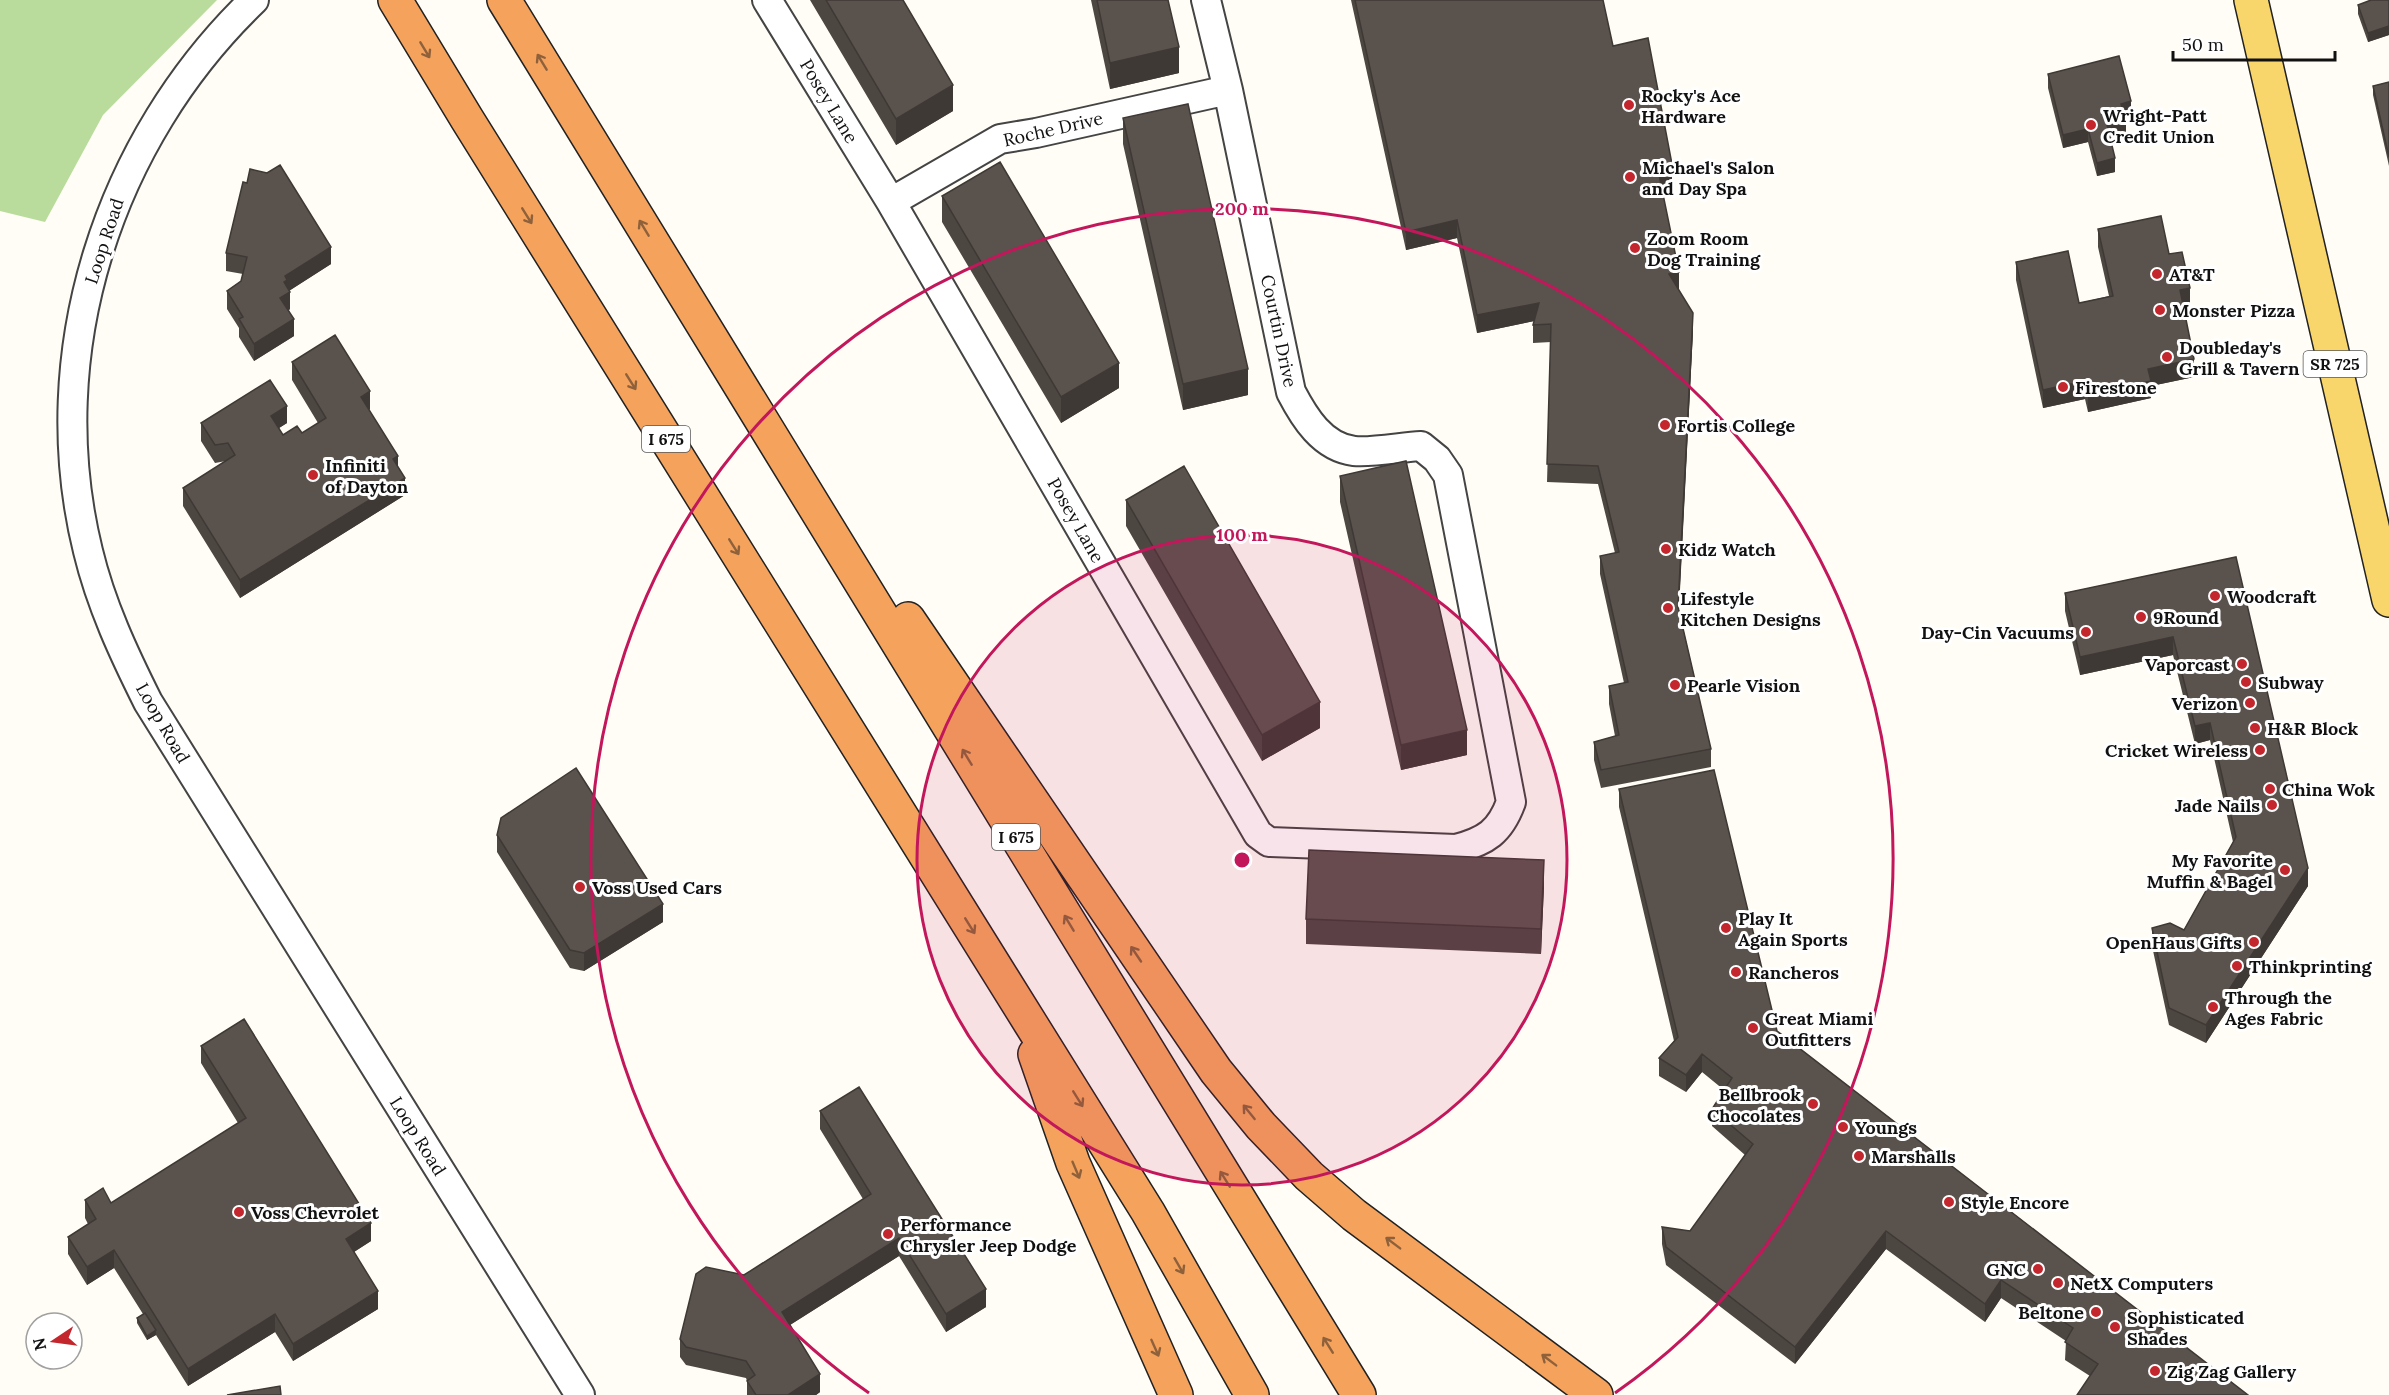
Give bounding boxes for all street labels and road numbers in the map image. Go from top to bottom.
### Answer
street label: Posey Lane [795,55,863,148]
street label: Roche Drive [1001,106,1105,152]
street label: Loop Road [79,195,129,287]
street label: Courtin Drive [1256,273,1302,390]
road number: SR 725 [2304,351,2366,377]
road number: I 675 [642,426,690,452]
street label: Posey Lane [1042,473,1110,567]
street label: Loop Road [131,679,195,767]
road number: I 675 [992,824,1040,850]
street label: Loop Road [385,1092,451,1180]

